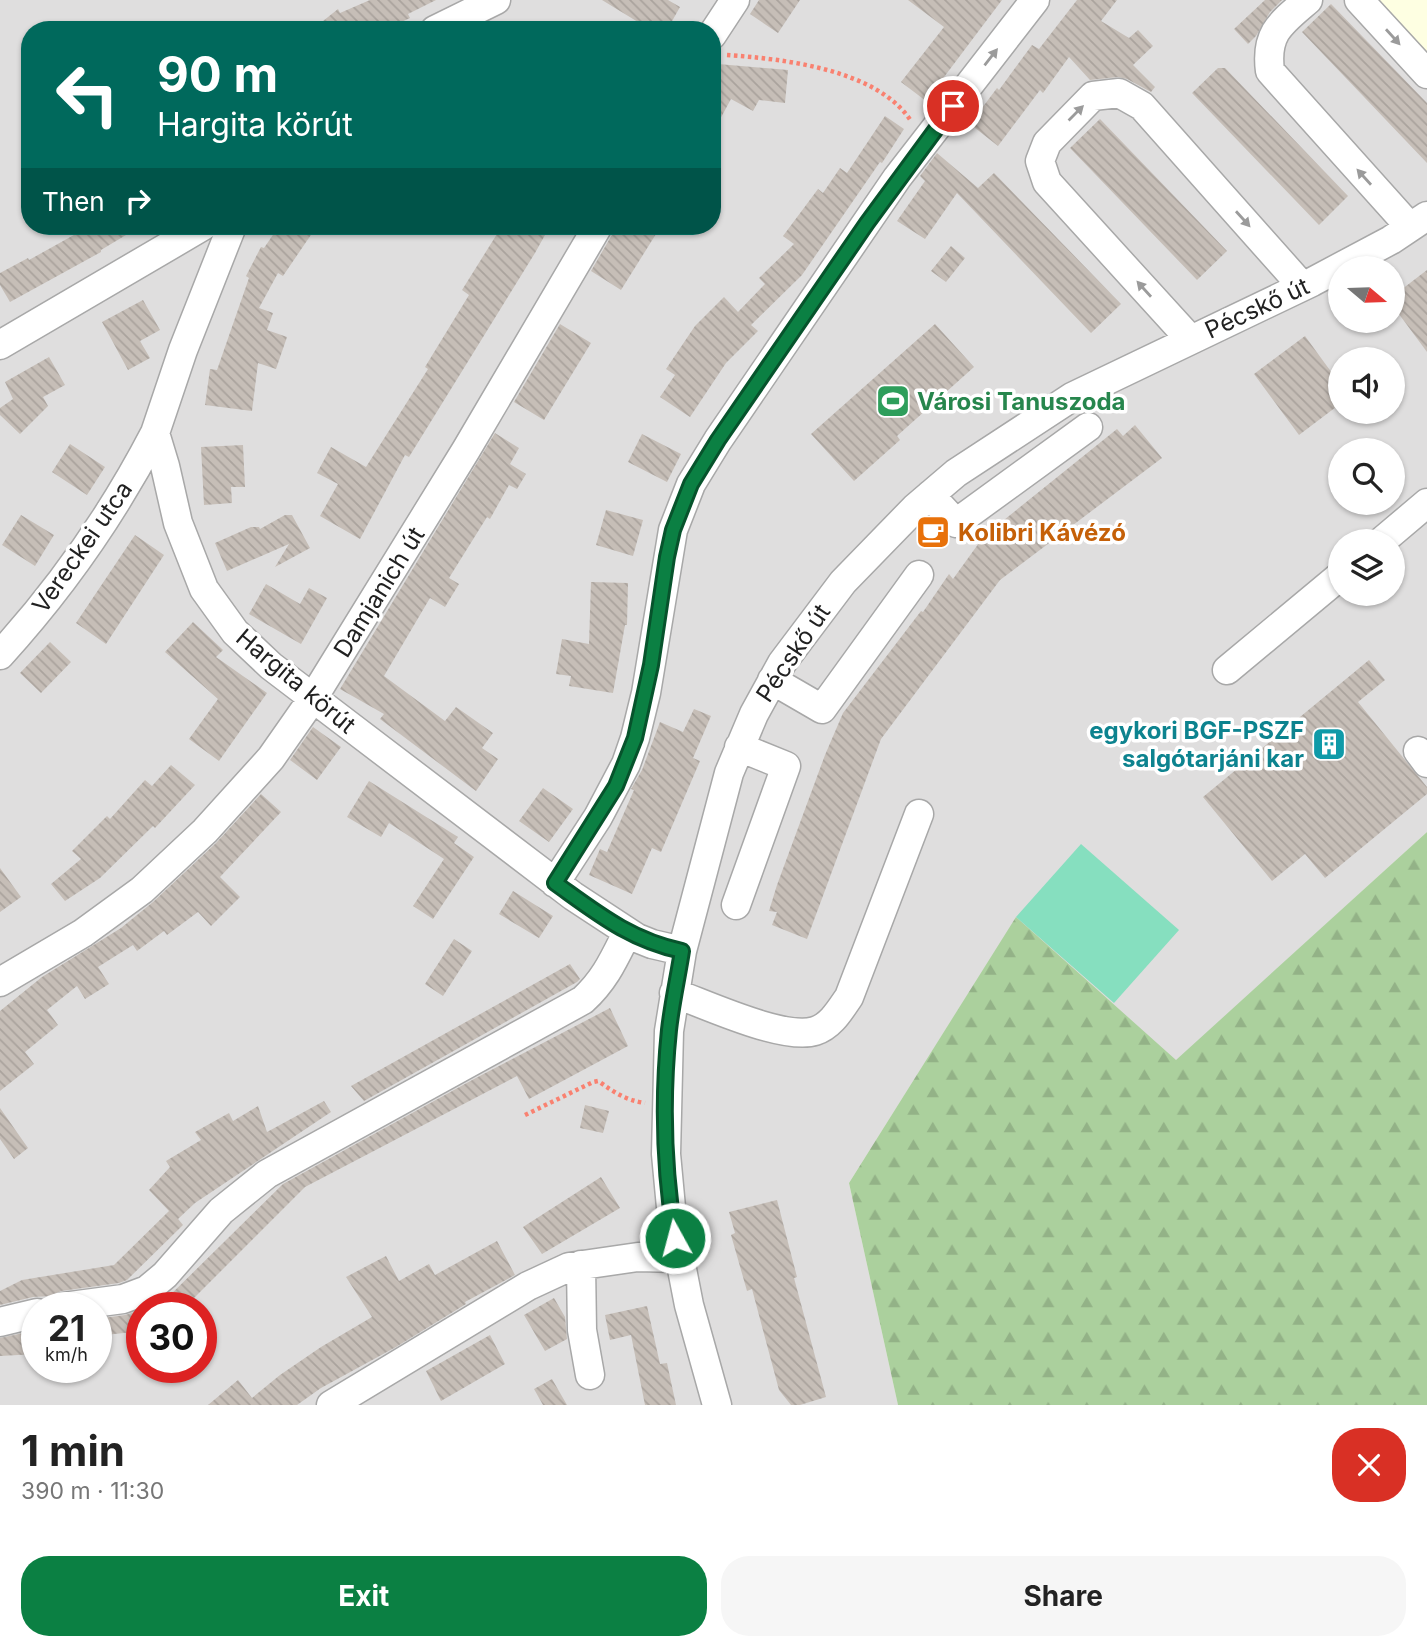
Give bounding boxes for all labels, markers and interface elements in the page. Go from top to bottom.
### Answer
one-way arrow [1385,28,1401,46]
text: 90 m [157,45,278,104]
one-way arrow [983,48,998,66]
icon: left [42,49,133,140]
pin [923,76,983,136]
icon: arrive [934,87,972,125]
text: Hargita körút [157,105,353,144]
one-way arrow [1068,105,1085,122]
one-way arrow [1356,168,1372,186]
icon: right [119,182,157,220]
text: Then [42,186,105,217]
one-way arrow [1234,210,1250,227]
north arrow [1328,256,1405,332]
map controls [1328,256,1405,606]
street label: Pécskő út [1200,271,1314,345]
one-way arrow [1136,280,1152,298]
button: sound [1328,347,1405,424]
sports icon: Városi Tanuszoda [874,382,912,420]
place label: Városi Tanuszoda [917,387,1126,416]
button: search [1328,438,1405,515]
street label: Vereckei utca [26,476,138,618]
cafe icon: Kolibri Kávézó [914,513,952,551]
place label: Kolibri Kávézó [958,518,1126,547]
street label: Damjanich út [328,522,431,662]
button: layers [1328,529,1405,606]
street label: Pécskő út [750,599,836,707]
street label: Hargita körút [230,623,362,739]
place label: egykori BGF-PSZF salgótarjáni kar [1089,716,1304,773]
building icon: egykori BGF-PSZF salgótarjáni kar [1310,725,1348,763]
position arrow [638,1201,712,1275]
speed limit sign: 30 [126,1292,217,1383]
text: 21 [48,1307,85,1349]
text: km/h [45,1344,88,1365]
text: 1 min [21,1425,125,1476]
button: close [1332,1428,1406,1502]
text: 390 m · 11:30 [21,1477,164,1505]
button: Exit [21,1556,707,1636]
button: Share [721,1556,1406,1636]

